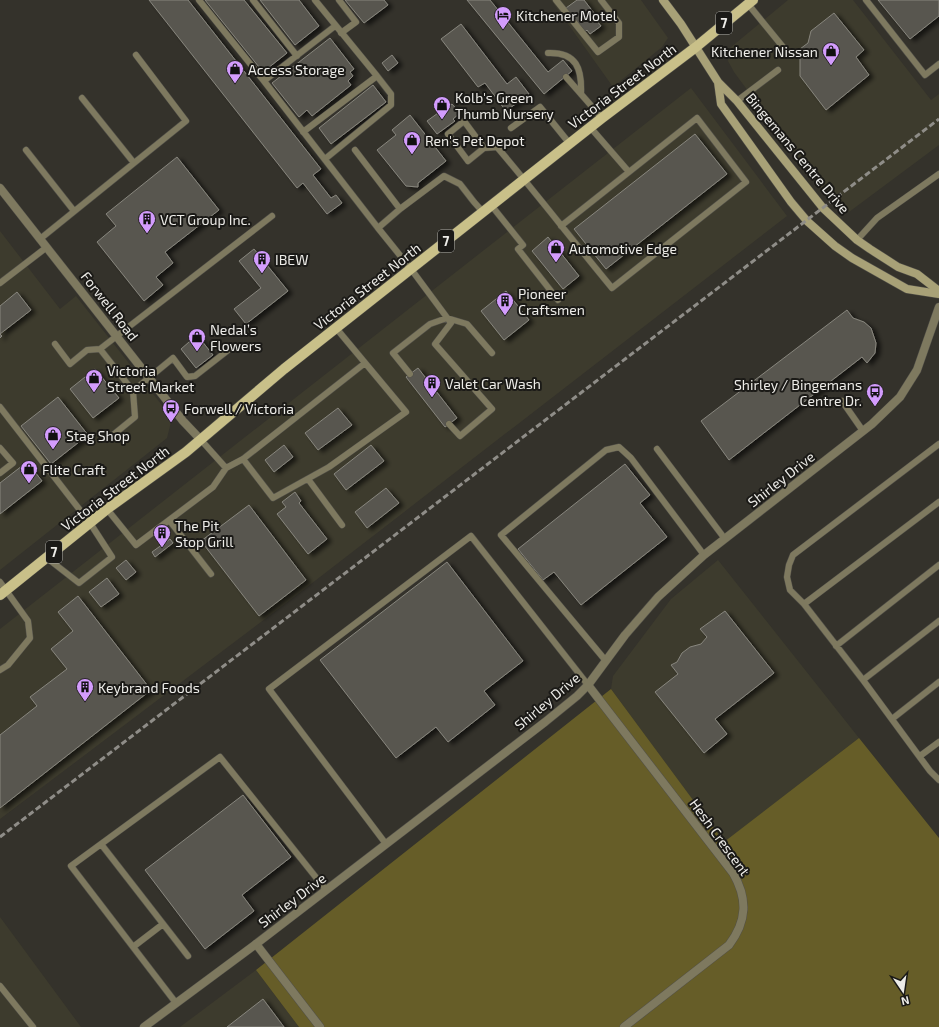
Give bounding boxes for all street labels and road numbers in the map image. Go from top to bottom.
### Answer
road number: 7 [716,12,732,34]
street label: Victoria Street North [565,40,679,132]
street label: Bingemans Centre Drive [743,89,853,217]
road number: 7 [438,230,454,252]
street label: Victoria Street North [310,239,424,333]
street label: Forwell Road [78,268,142,344]
street label: Victoria Street North [58,442,172,534]
street label: Shirley Drive [744,448,818,510]
road number: 7 [46,541,62,563]
street label: Shirley Drive [511,669,583,733]
street label: Hesh Crescent [686,795,754,879]
street label: Shirley Drive [255,869,329,931]

